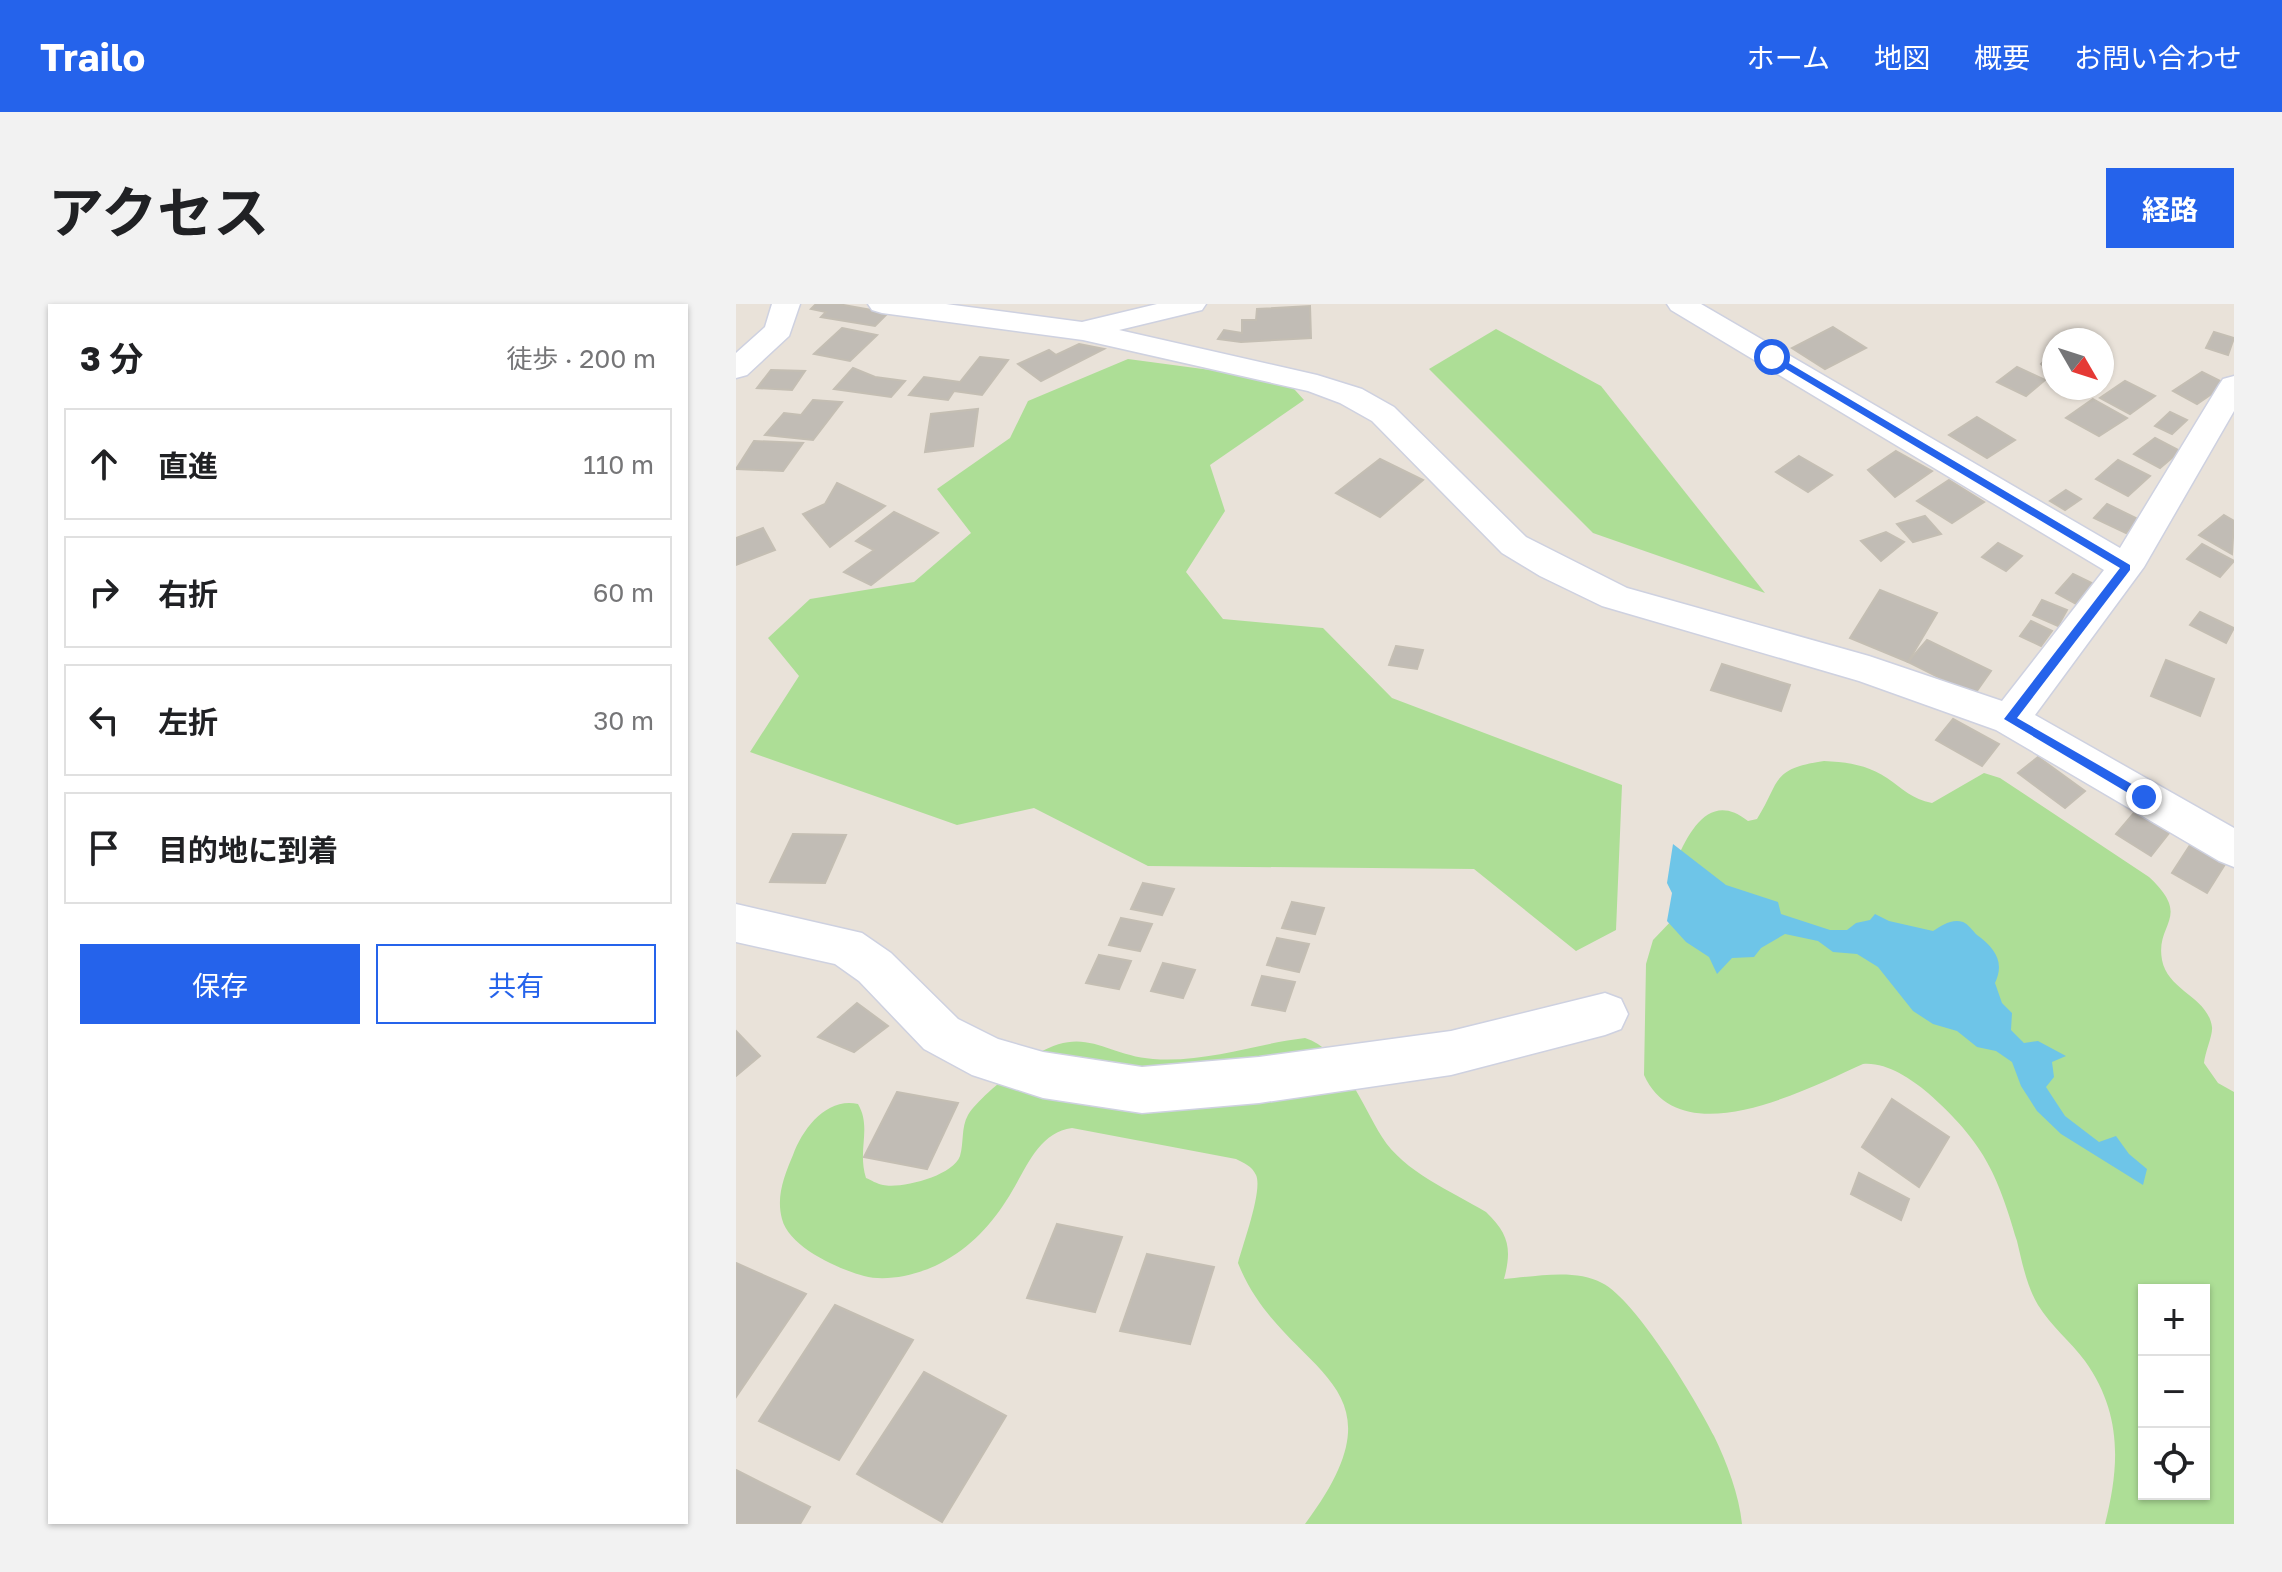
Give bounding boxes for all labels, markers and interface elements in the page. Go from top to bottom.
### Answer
text: Trailo [40,34,145,79]
text: ホーム [1747,41,1830,74]
text: 地図 [1874,41,1930,74]
text: 概要 [1974,41,2030,74]
text: お問い合わせ [2074,41,2242,74]
button: 経路 [2106,168,2234,248]
text: アクセス [48,178,269,245]
north arrow [2042,328,2114,400]
text: 3 分 [80,338,143,378]
route start [1754,339,1790,375]
text: 徒歩 · 200 m [506,343,656,374]
icon: ahead [82,442,126,486]
text: 直進 [158,448,218,484]
text: 110 m [583,449,654,480]
icon: right [82,570,126,614]
text: 右折 [158,576,218,612]
text: 60 m [593,577,654,608]
icon: left [82,698,126,742]
text: 左折 [158,704,218,740]
text: 30 m [593,705,654,736]
route end [2126,779,2162,815]
icon: arrive [82,826,126,870]
text: 目的地に到着 [158,832,338,868]
button: 保存 [80,944,360,1024]
button: 共有 [376,944,656,1024]
map controls [2138,1284,2210,1500]
button: + [2138,1284,2210,1356]
button: − [2138,1356,2210,1428]
button: locate [2138,1428,2210,1500]

